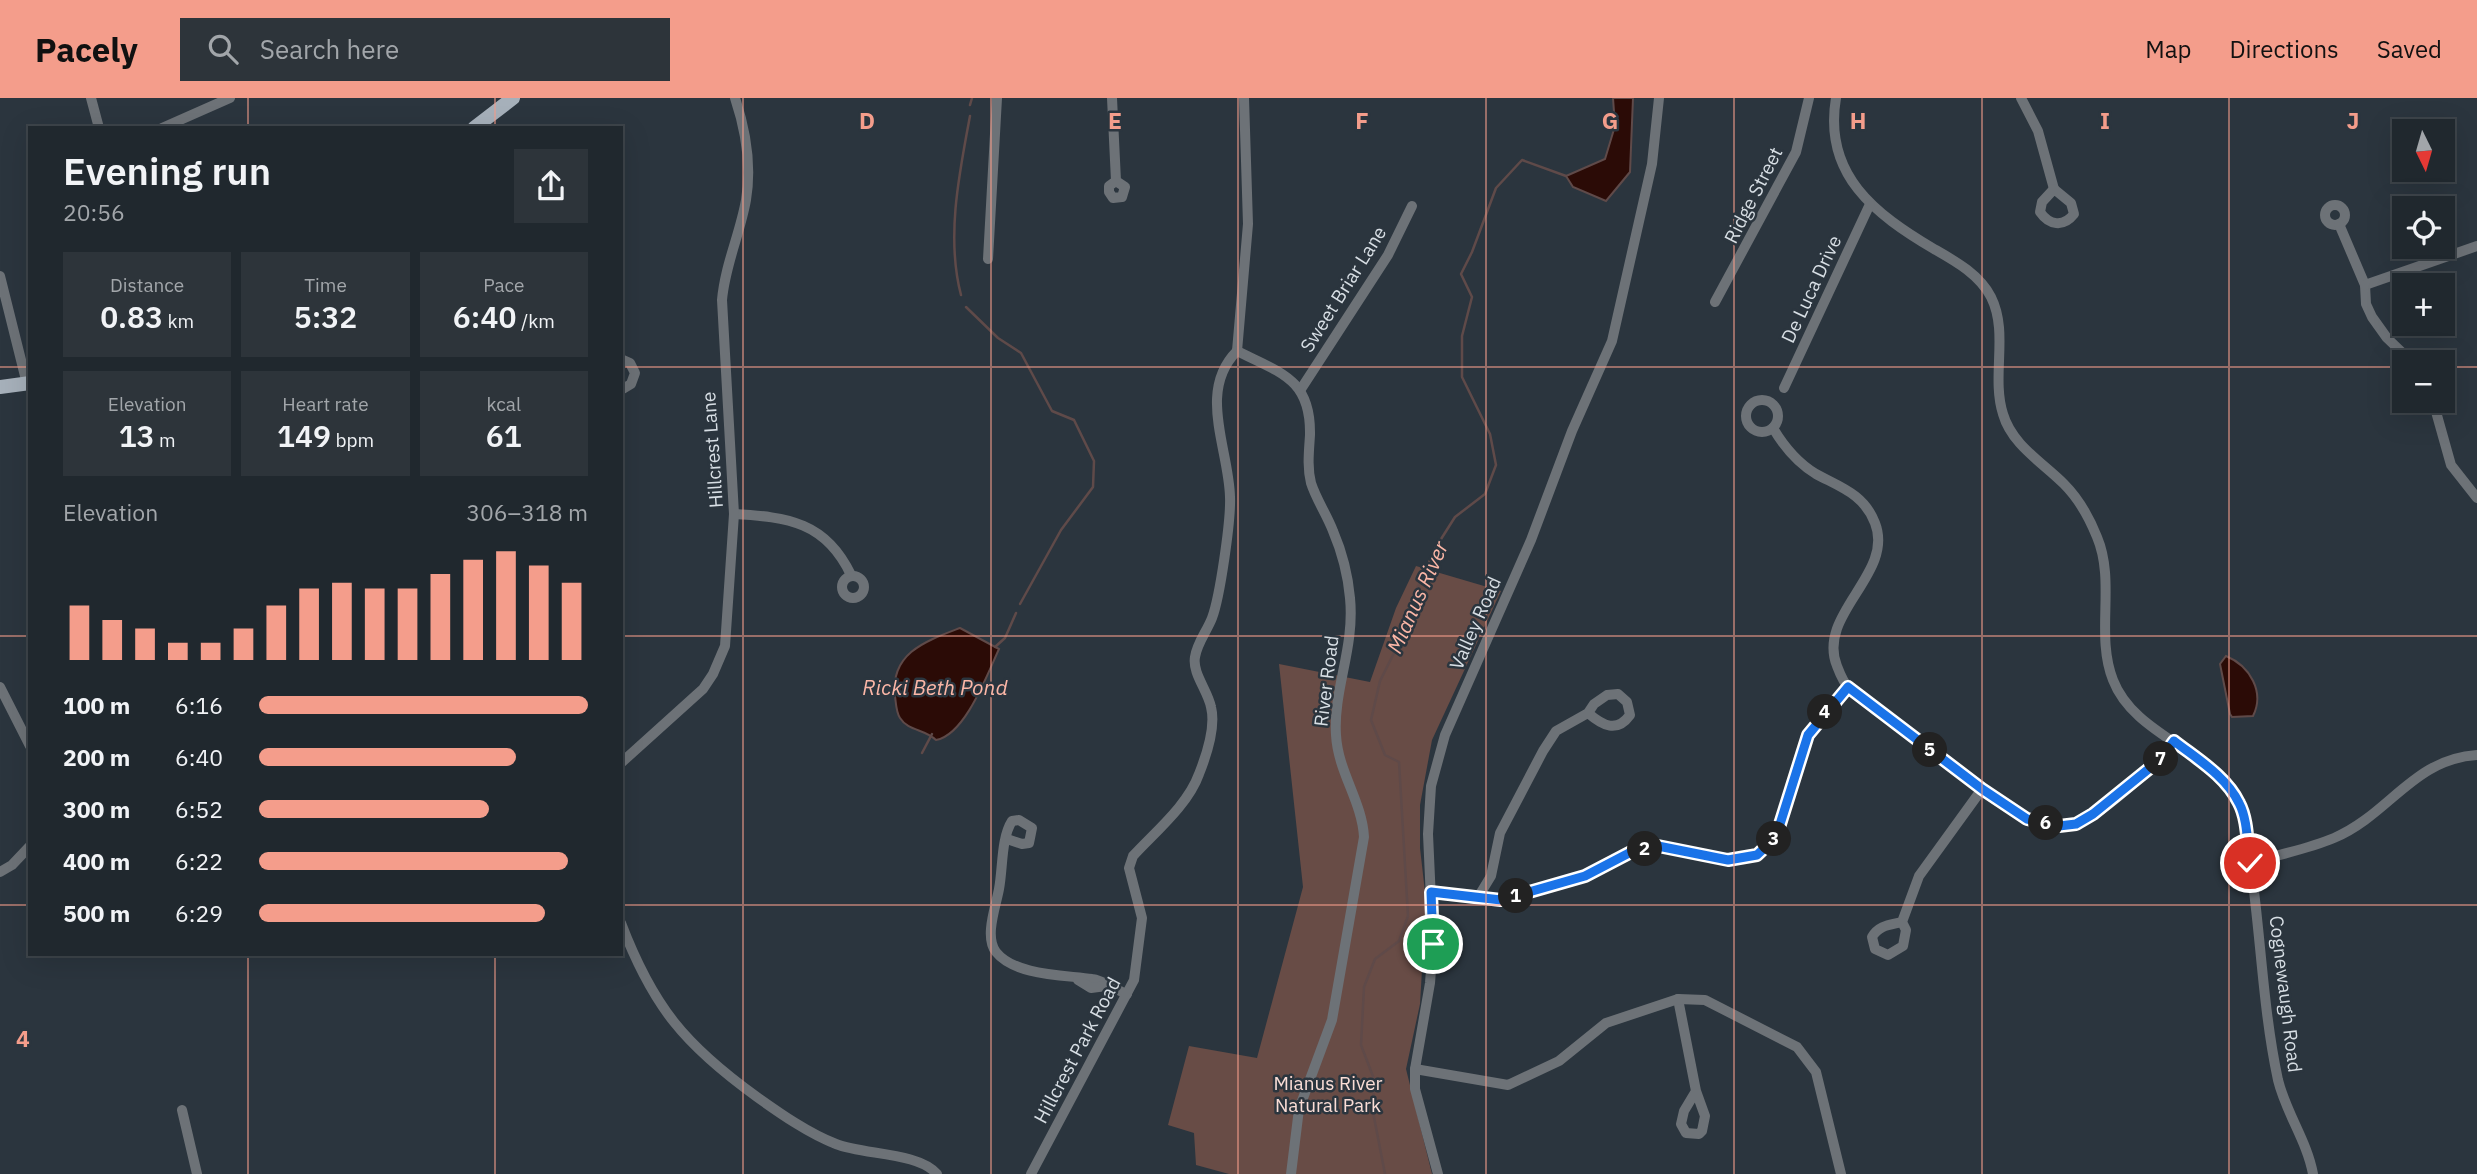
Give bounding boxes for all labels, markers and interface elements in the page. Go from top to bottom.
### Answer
search box [180,18,670,81]
text: Pacely [35,28,138,71]
icon: search [204,30,242,68]
text: Search here [260,32,399,66]
text: Map [2145,33,2191,65]
text: Directions [2229,33,2339,65]
text: Saved [2377,33,2442,65]
text: D [859,105,875,135]
text: E [1108,105,1122,135]
text: F [1355,105,1369,135]
text: G [1602,105,1618,135]
text: H [1850,105,1866,135]
text: I [2100,105,2110,135]
text: J [2347,105,2359,135]
north arrow [2392,119,2455,182]
map controls [2392,119,2455,413]
street label: Ridge Street [1718,143,1788,247]
text: Evening run [63,146,271,195]
button: share [514,149,588,223]
button: locate [2392,196,2455,259]
text: 20:56 [63,197,125,227]
street label: Sweet Briar Lane [1295,222,1391,356]
street label: De Luca Drive [1776,231,1846,347]
text: Distance [110,273,184,297]
text: Time [304,273,347,297]
text: Pace [483,273,525,297]
button: + [2392,273,2455,336]
text: 0.83 [100,297,163,336]
text: 5:32 [294,297,357,336]
text: 6:40 [453,297,516,336]
text: km [163,309,194,333]
text: /km [516,309,555,333]
button: − [2392,350,2455,413]
street label: Hillcrest Lane [696,391,728,509]
text: Elevation [108,392,187,416]
text: Heart rate [282,392,369,416]
text: kcal [487,392,521,416]
text: 13 [119,416,155,455]
text: 149 [277,416,331,455]
text: 61 [486,416,522,455]
text: m [155,428,176,452]
text: bpm [331,428,374,452]
text: Elevation [63,497,158,527]
text: 306–318 m [466,497,588,527]
water label: Mianus River [1380,535,1455,657]
street label: Valley Road [1444,573,1506,673]
street label: River Road [1309,634,1343,728]
water label: Ricki Beth Pond [862,673,1008,701]
text: 100 m [63,690,130,720]
text: 6:16 [175,690,223,720]
pin: 4 [1808,694,1842,730]
text: 4 [1819,699,1830,723]
pin: 5 [1912,732,1948,768]
text: 5 [1924,737,1935,761]
text: 200 m [63,742,130,772]
text: 6:40 [175,742,223,772]
pin: 7 [2144,742,2178,776]
text: 7 [2155,746,2166,770]
text: 300 m [63,794,130,824]
text: 6:52 [175,794,223,824]
pin: 6 [2028,806,2064,840]
text: 6 [2040,810,2051,834]
pin: 3 [1756,822,1792,856]
text: 3 [1768,826,1779,850]
pin: 2 [1628,832,1662,866]
pin [2220,833,2280,893]
text: 2 [1639,836,1650,860]
icon: check [2231,844,2269,882]
text: 400 m [63,846,130,876]
text: 6:22 [175,846,223,876]
pin: 1 [1498,878,1534,914]
text: 1 [1510,883,1521,907]
text: 500 m [63,898,130,928]
text: 6:29 [175,898,223,928]
pin [1403,914,1463,974]
street label: Cognewaugh Road [2264,914,2308,1074]
icon: arrive [1414,925,1452,963]
street label: Hillcrest Park Road [1028,973,1126,1127]
text: 4 [16,1023,30,1053]
park label: Mianus River Natural Park [1273,1071,1383,1117]

